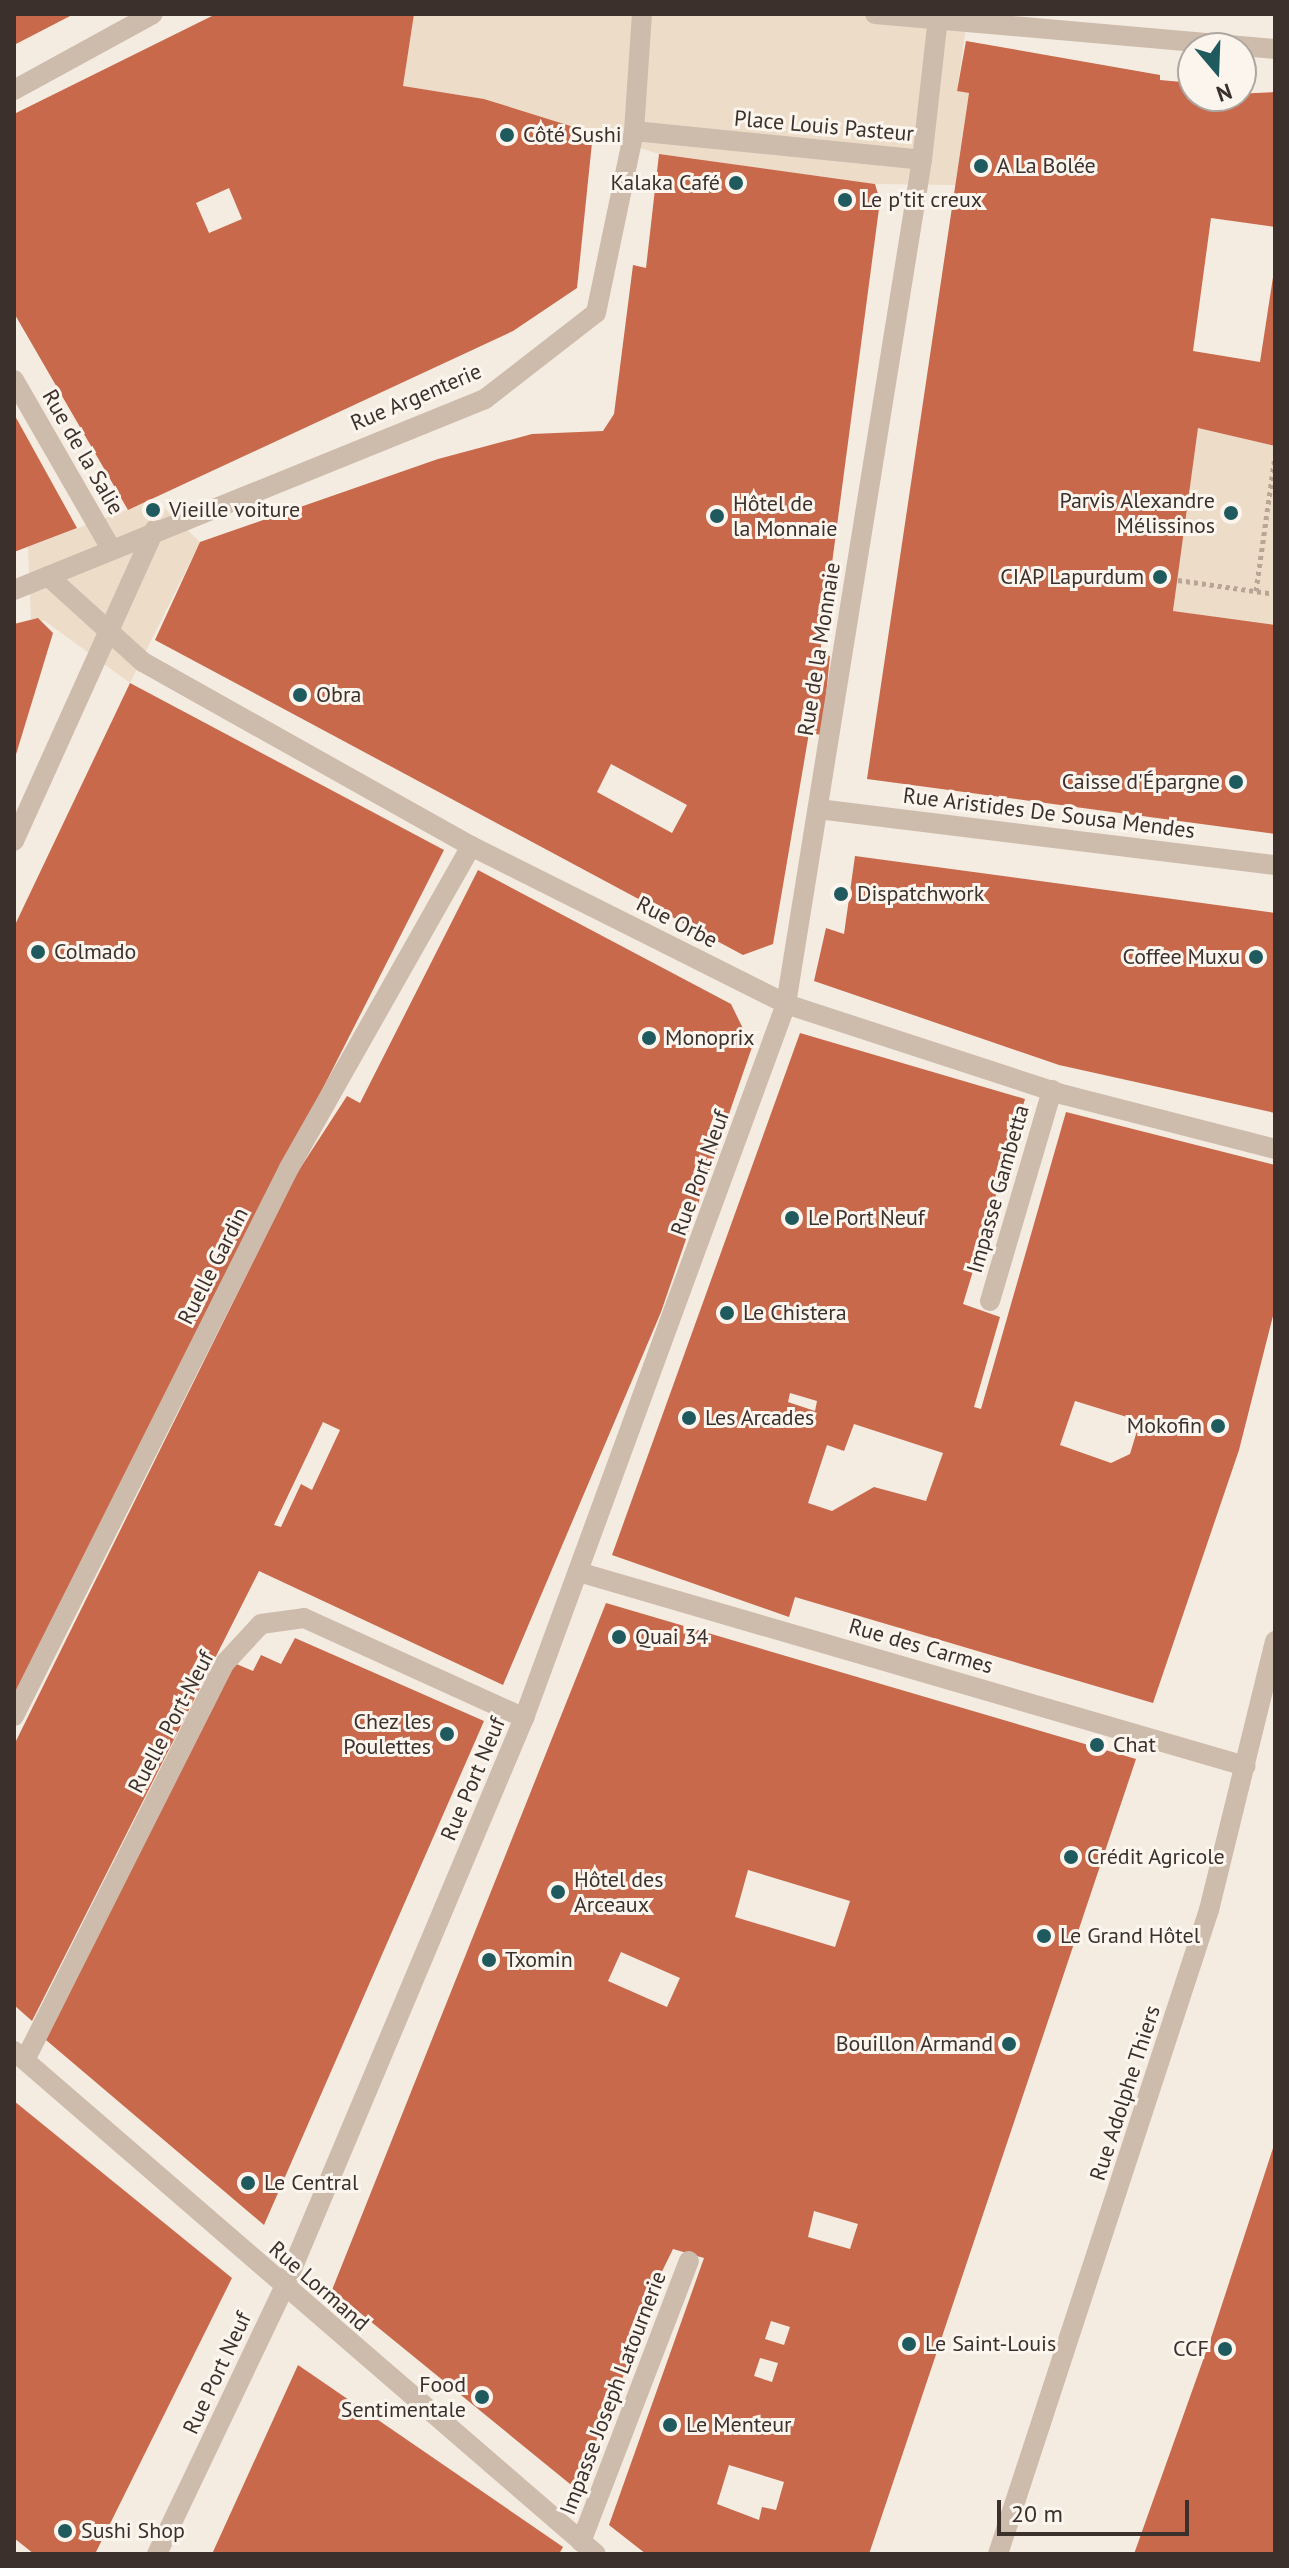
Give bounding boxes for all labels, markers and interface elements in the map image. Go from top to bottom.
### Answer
north arrow [1177,32,1257,112]
text: N [1213,77,1236,108]
street label: Place Louis Pasteur [733,105,915,147]
place label: Côté Sushi [523,122,622,148]
marker: Côté Sushi [498,126,516,144]
place label: A La Bolée [997,153,1097,179]
marker: A La Bolée [972,157,990,175]
place label: Kalaka Café [611,170,720,196]
marker: Kalaka Café [727,174,745,192]
place label: Le p'tit creux [861,187,982,213]
marker: Le p'tit creux [836,191,854,209]
street label: Rue Argenterie [346,357,486,437]
street label: Rue de la Salie [37,385,129,519]
place label: Parvis Alexandre Mélissinos [1059,487,1215,538]
place label: Hôtel de la Monnaie [733,490,837,542]
place label: Vieille voiture [169,497,300,523]
marker: Vieille voiture [144,501,162,519]
marker: Parvis Alexandre Mélissinos [1222,504,1240,522]
marker: Hôtel de la Monnaie [708,507,726,525]
street label: Rue de la Monnaie [792,560,846,738]
place label: CIAP Lapurdum [999,564,1144,590]
marker: CIAP Lapurdum [1151,568,1169,586]
place label: Obra [316,682,361,708]
marker: Obra [291,686,309,704]
place label: Caisse d'Épargne [1062,769,1220,795]
marker: Caisse d'Épargne [1227,773,1245,791]
street label: Rue Aristides De Sousa Mendes [901,782,1197,844]
place label: Dispatchwork [857,881,984,907]
marker: Dispatchwork [832,885,850,903]
street label: Rue Orbe [632,890,722,954]
place label: Colmado [54,939,136,965]
marker: Colmado [29,943,47,961]
place label: Coffee Muxu [1122,944,1240,970]
marker: Coffee Muxu [1247,948,1265,966]
place label: Monoprix [665,1025,755,1051]
marker: Monoprix [640,1029,658,1047]
street label: Impasse Gambetta [961,1102,1035,1276]
street label: Rue Port Neuf [665,1107,735,1239]
street label: Ruelle Gardin [172,1203,254,1329]
place label: Le Port Neuf [808,1205,925,1231]
marker: Le Port Neuf [783,1209,801,1227]
place label: Le Chistera [743,1300,847,1326]
marker: Le Chistera [718,1304,736,1322]
place label: Les Arcades [705,1405,815,1431]
marker: Les Arcades [680,1409,698,1427]
place label: Mokofin [1127,1413,1202,1439]
marker: Mokofin [1209,1417,1227,1435]
street label: Rue des Carmes [846,1613,996,1679]
place label: Quai 34 [635,1624,709,1650]
marker: Quai 34 [610,1628,628,1646]
street label: Ruelle Port-Neuf [123,1647,219,1797]
place label: Chez les Poulettes [343,1708,431,1760]
street label: Rue Port Neuf [435,1713,511,1845]
marker: Chez les Poulettes [438,1725,456,1743]
place label: Chat [1113,1732,1156,1758]
marker: Chat [1088,1736,1106,1754]
place label: Crédit Agricole [1087,1844,1225,1870]
marker: Crédit Agricole [1062,1848,1080,1866]
place label: Hôtel des Arceaux [574,1866,664,1918]
marker: Hôtel des Arceaux [549,1883,567,1901]
place label: Le Grand Hôtel [1060,1923,1200,1949]
marker: Le Grand Hôtel [1035,1927,1053,1945]
place label: Txomin [505,1947,573,1973]
marker: Txomin [480,1951,498,1969]
street label: Rue Adolphe Thiers [1084,2002,1166,2184]
place label: Bouillon Armand [835,2031,993,2057]
marker: Bouillon Armand [1000,2035,1018,2053]
place label: Le Central [264,2170,358,2196]
marker: Le Central [239,2174,257,2192]
street label: Rue Lormand [264,2235,374,2337]
street label: Impasse Joseph Latournerie [554,2267,672,2519]
street label: Rue Port Neuf [177,2308,257,2438]
place label: Le Saint-Louis [925,2331,1056,2357]
marker: Le Saint-Louis [900,2335,918,2353]
place label: CCF [1173,2336,1209,2362]
marker: CCF [1216,2340,1234,2358]
place label: Food Sentimentale [341,2371,466,2422]
marker: Food Sentimentale [473,2388,491,2406]
place label: Le Menteur [686,2412,791,2438]
marker: Le Menteur [661,2416,679,2434]
scale bar [1001,2484,1193,2534]
text: 20 m [1011,2498,1063,2529]
place label: Sushi Shop [81,2518,185,2544]
marker: Sushi Shop [56,2522,74,2540]

